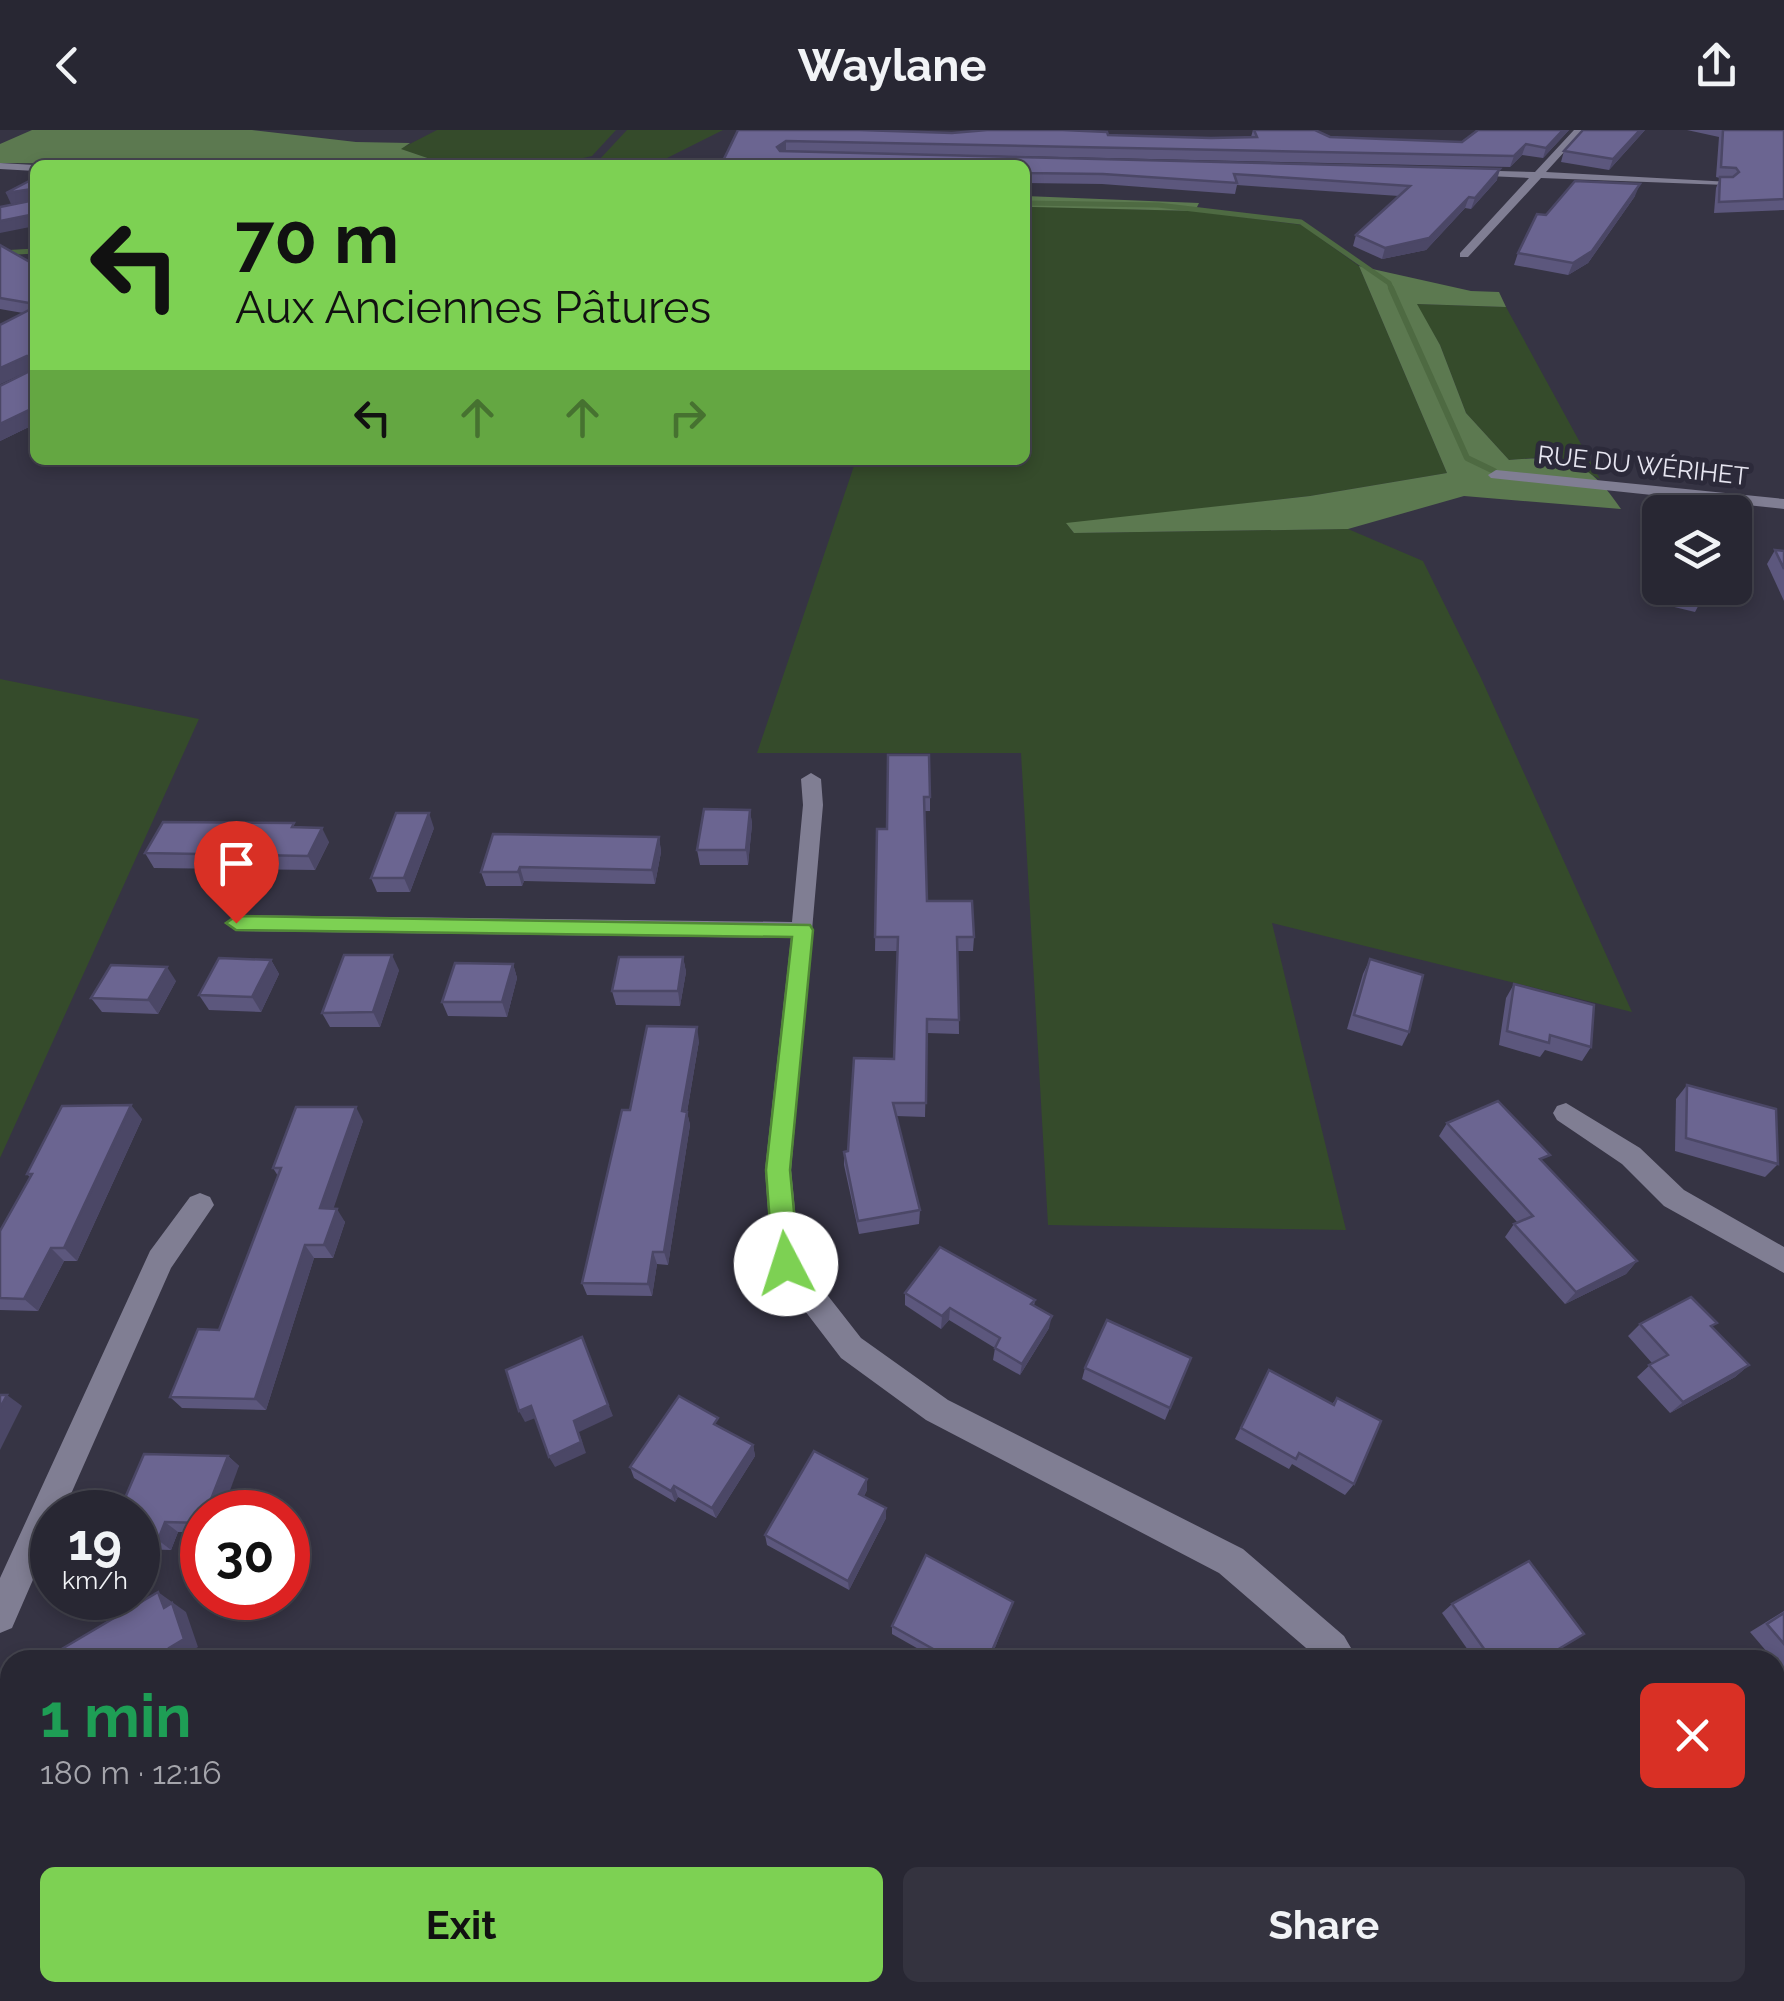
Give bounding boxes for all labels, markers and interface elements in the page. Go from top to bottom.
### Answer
icon: back [40,38,95,93]
icon: share [1689,38,1744,93]
text: Waylane [798,39,986,92]
text: 70 m [235,197,399,279]
icon: left [70,200,200,330]
text: Aux Anciennes Pâtures [235,281,711,334]
icon: left [345,390,400,445]
icon: ahead [450,390,505,445]
icon: ahead [555,390,610,445]
icon: right [660,390,715,445]
street label: RUE DU WÉRIHET [1536,439,1750,491]
map controls [1642,495,1752,605]
button: layers [1642,495,1752,605]
pin [194,821,279,924]
icon: arrive [209,836,264,891]
position arrow [734,1212,838,1316]
speed limit sign: 30 [180,1490,310,1620]
text: 19 [68,1513,122,1572]
text: km/h [62,1565,128,1595]
text: 1 min [40,1681,191,1751]
button: close [1640,1683,1745,1788]
text: 180 m · 12:16 [40,1754,222,1791]
button: Exit [40,1867,883,1982]
button: Share [903,1867,1745,1982]

